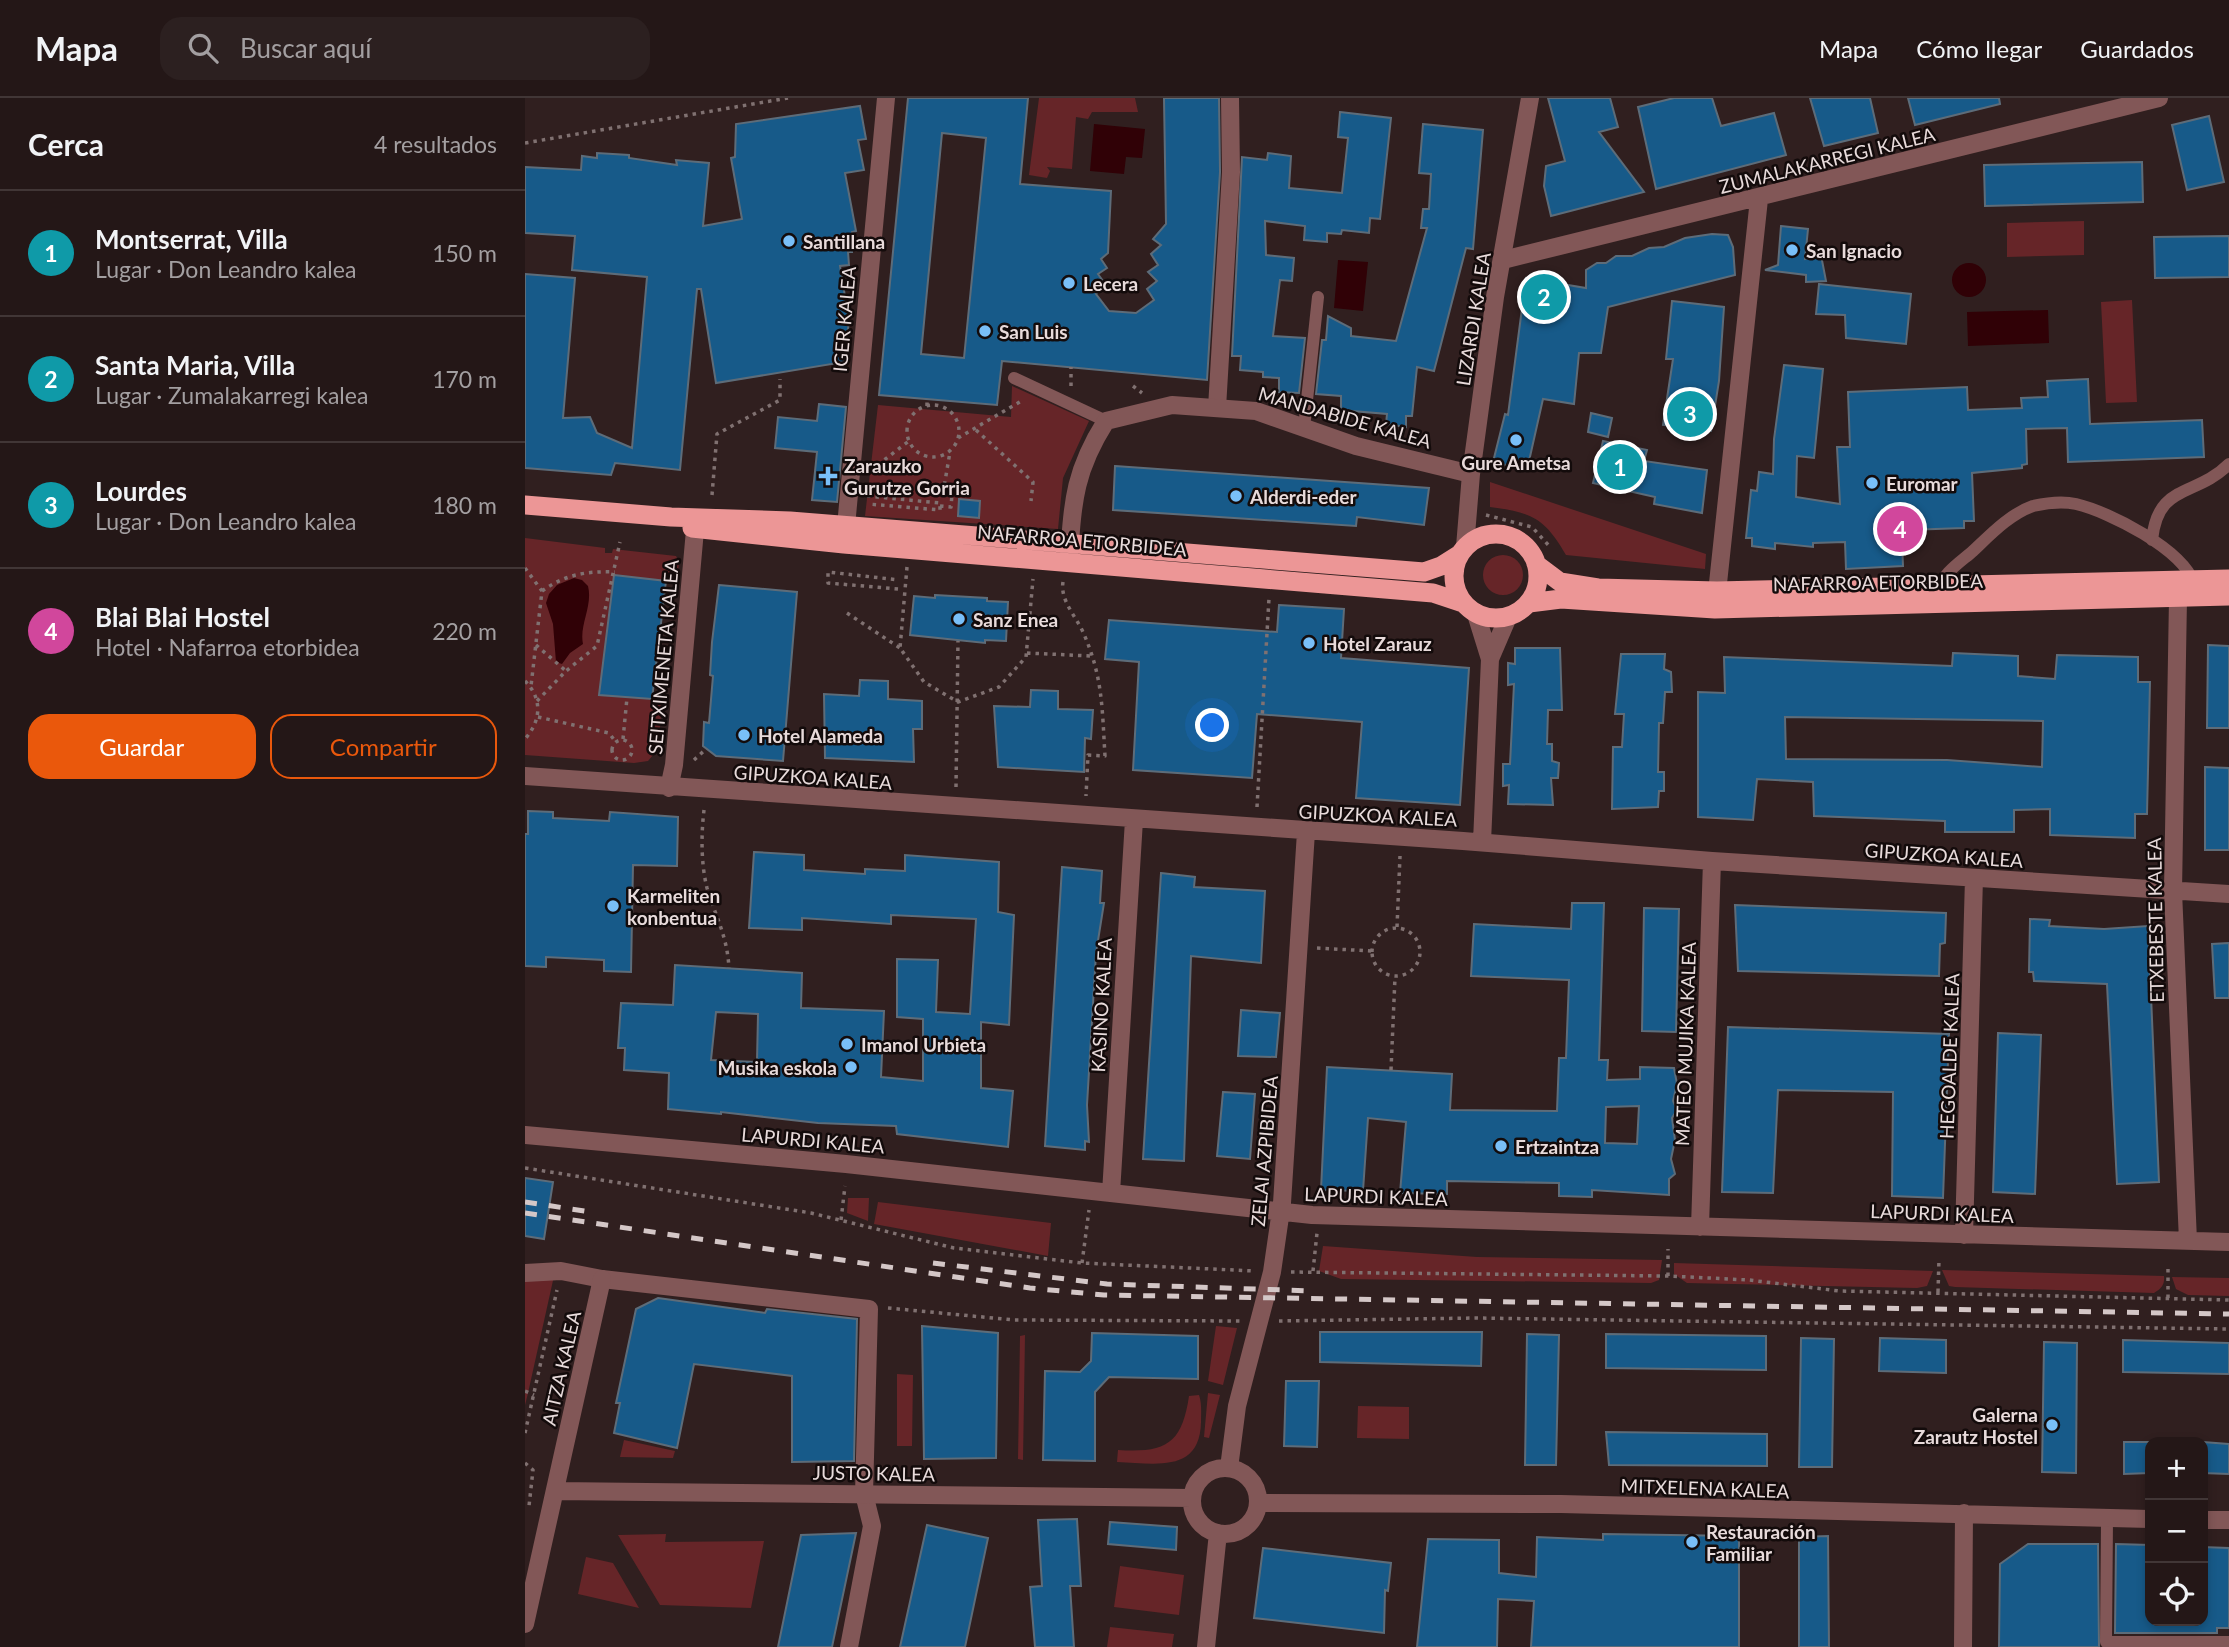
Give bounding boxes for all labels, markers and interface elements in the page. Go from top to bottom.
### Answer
search box [160,17,650,80]
text: Mapa [35,28,118,68]
icon: search [184,29,222,67]
text: Buscar aquí [240,32,371,64]
text: Mapa [1819,34,1878,63]
text: Cómo llegar [1916,34,2042,63]
text: Guardados [2080,34,2194,63]
street label: ZUMALAKARREGI KALEA [1717,122,1937,198]
text: Cerca [28,126,104,162]
text: 4 resultados [374,130,497,158]
text: Montserrat, Villa [95,223,288,255]
place label: Santillana [803,230,885,253]
marker: Santillana [781,233,797,249]
text: 1 [44,239,58,267]
text: 150 m [432,239,497,267]
place label: San Ignacio [1806,239,1902,262]
marker: San Ignacio [1784,242,1800,258]
street label: LIZARDI KALEA [1451,250,1495,387]
text: Lugar · Don Leandro kalea [95,255,356,283]
street label: IGER KALEA [828,265,860,373]
pin: 2 [1521,271,1567,323]
place label: Lecera [1083,272,1138,295]
marker: Lecera [1061,275,1077,291]
place label: San Luis [999,320,1068,343]
marker: San Luis [977,323,993,339]
text: Santa Maria, Villa [95,349,295,381]
text: 2 [44,365,58,393]
text: 170 m [432,365,497,393]
text: Lugar · Zumalakarregi kalea [95,381,368,409]
street label: MANDABIDE KALEA [1256,381,1434,453]
pin: 3 [1667,388,1713,440]
marker: Gure Ametsa [1508,432,1524,448]
pin: 1 [1597,441,1643,493]
place label: Gure Ametsa [1461,451,1571,474]
place label: Zarauzko Gurutze Gorria [844,454,970,499]
marker: Zarauzko Gurutze Gorria [818,466,838,486]
place label: Euromar [1886,472,1959,495]
text: Lourdes [95,475,187,507]
marker: Euromar [1864,475,1880,491]
place label: Alderdi-eder [1249,485,1357,508]
marker: Alderdi-eder [1228,488,1244,504]
text: 3 [44,491,58,519]
text: 180 m [432,491,497,519]
pin: 4 [1877,503,1923,555]
text: Lugar · Don Leandro kalea [95,507,356,535]
street label: NAFARROA ETORBIDEA [976,519,1188,561]
street label: SEITXIMENETA KALEA [643,558,683,755]
street label: NAFARROA ETORBIDEA [1773,569,1983,595]
text: Blai Blai Hostel [95,601,270,633]
place label: Sanz Enea [973,608,1058,631]
marker: Sanz Enea [951,611,967,627]
text: 4 [44,617,58,645]
text: 220 m [432,617,497,645]
place label: Hotel Zarauz [1323,632,1432,655]
text: Hotel · Nafarroa etorbidea [95,633,360,661]
marker: Hotel Zarauz [1301,635,1317,651]
your location [1195,708,1229,742]
button: Guardar [28,714,256,779]
button: Compartir [270,714,497,779]
place label: Hotel Alameda [758,724,883,747]
marker: Hotel Alameda [736,727,752,743]
street label: GIPUZKOA KALEA [733,760,893,794]
street label: GIPUZKOA KALEA [1298,799,1458,831]
street label: ETXEBESTE KALEA [2142,837,2168,1003]
street label: GIPUZKOA KALEA [1864,838,2024,872]
place label: Karmeliten konbentua [627,884,720,929]
marker: Karmeliten konbentua [605,898,621,914]
street label: KASINO KALEA [1086,937,1116,1073]
street label: MATEO MUJIKA KALEA [1670,941,1700,1146]
street label: HEGOALDE KALEA [1935,973,1963,1139]
place label: Imanol Urbieta [861,1033,986,1056]
marker: Imanol Urbieta [839,1036,855,1052]
place label: Musika eskola [717,1056,837,1079]
marker: Musika eskola [843,1059,859,1075]
street label: ZELAI AZPIBIDEA [1246,1074,1282,1227]
street label: LAPURDI KALEA [740,1122,886,1158]
place label: Ertzaintza [1515,1135,1599,1158]
marker: Ertzaintza [1493,1138,1509,1154]
street label: LAPURDI KALEA [1304,1182,1448,1210]
street label: LAPURDI KALEA [1870,1199,2014,1227]
street label: AITZA KALEA [537,1308,585,1428]
place label: Galerna Zarautz Hostel [1914,1403,2038,1448]
marker: Galerna Zarautz Hostel [2044,1417,2060,1433]
map controls [2145,1437,2208,1626]
button: + [2145,1437,2208,1500]
street label: JUSTO KALEA [813,1460,935,1486]
street label: MITXELENA KALEA [1620,1474,1790,1502]
button: − [2145,1500,2208,1563]
place label: Restauración Familiar [1706,1520,1816,1565]
marker: Restauración Familiar [1684,1534,1700,1550]
button: locate [2145,1563,2208,1626]

